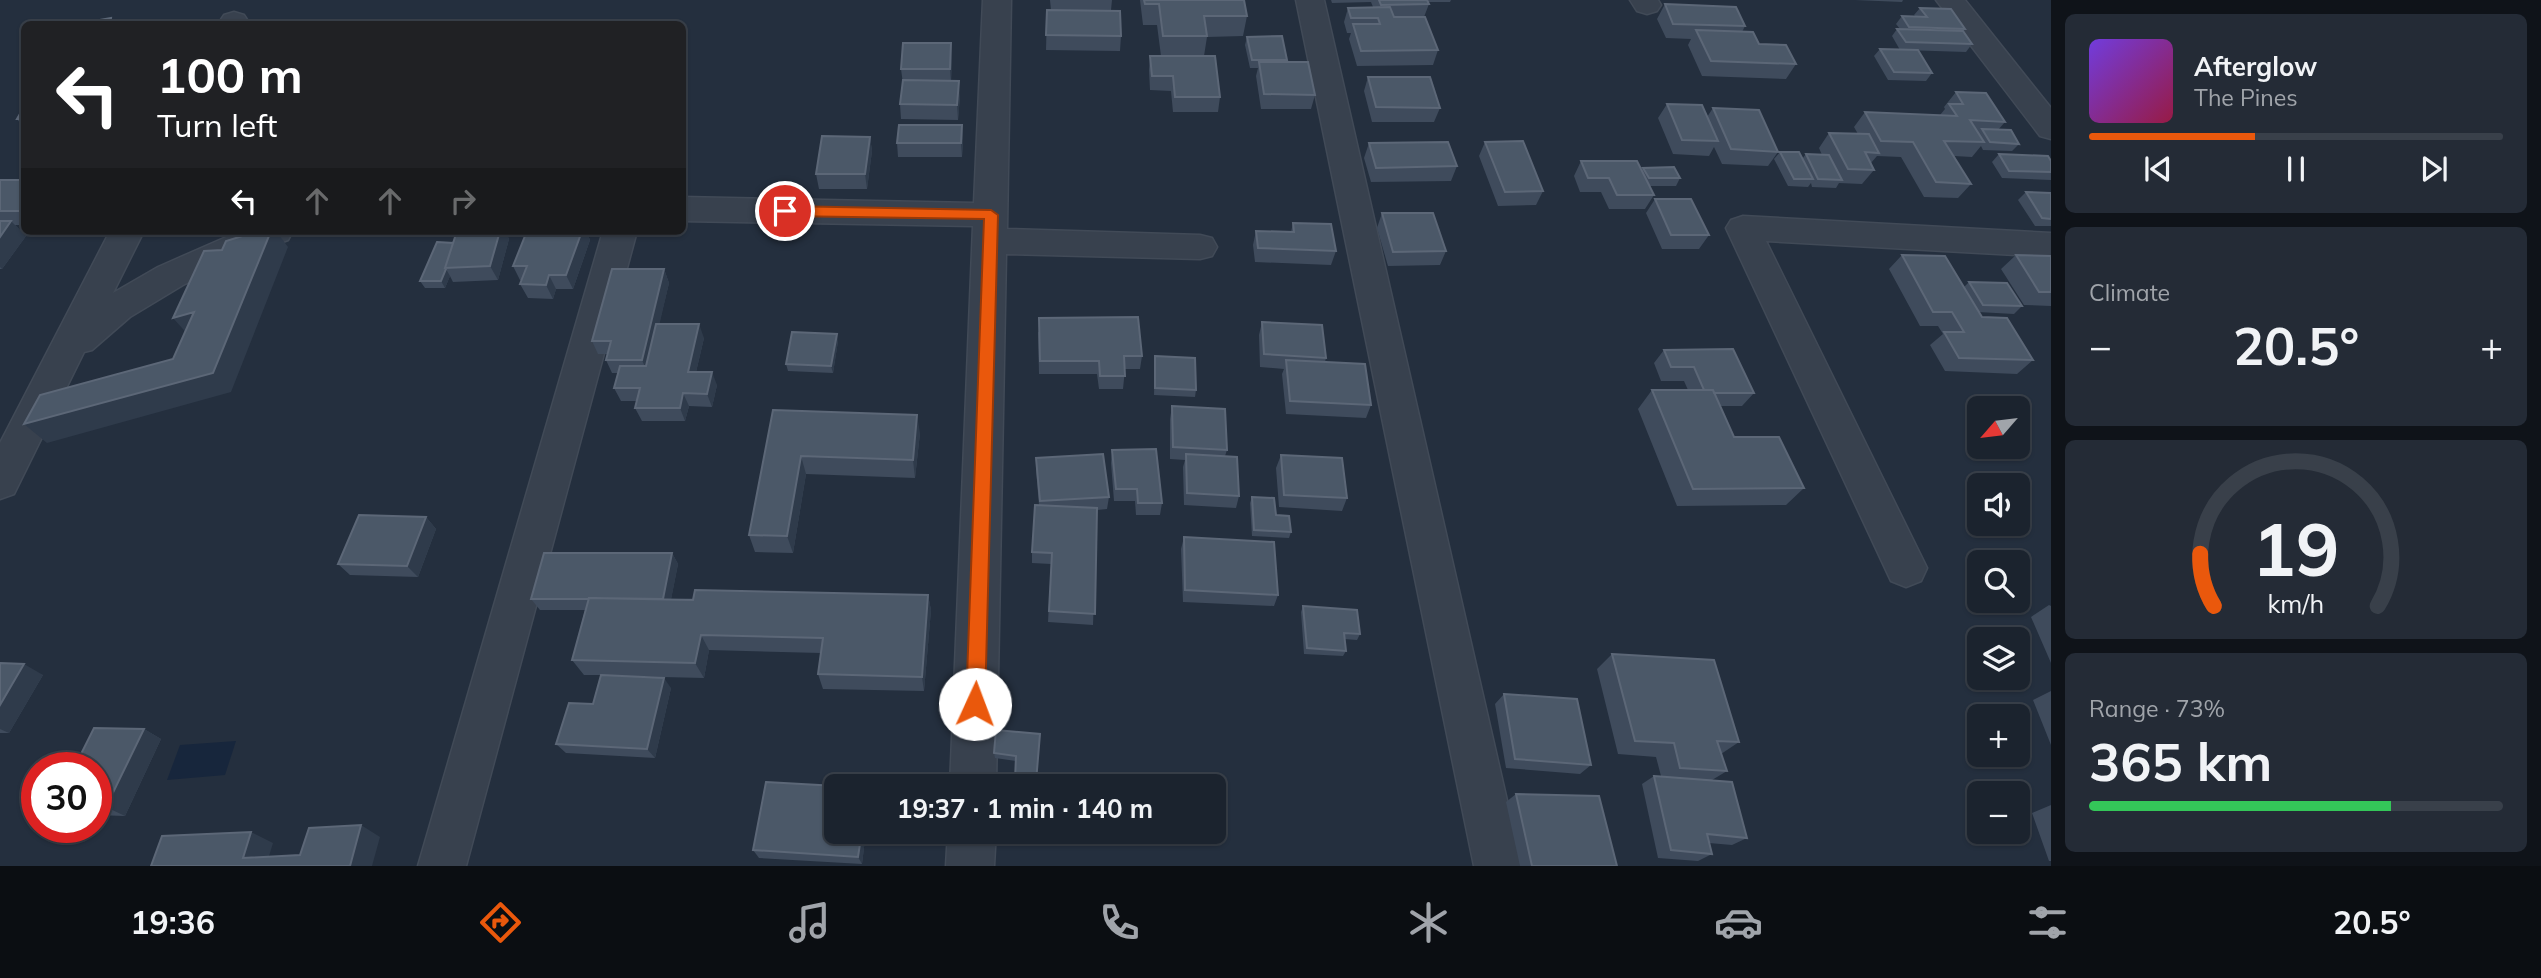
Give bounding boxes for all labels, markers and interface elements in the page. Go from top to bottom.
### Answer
text: 100 m [157,44,303,105]
icon: left [42,49,133,140]
text: Afterglow [2194,50,2317,83]
text: The Pines [2194,83,2298,112]
text: Turn left [157,105,277,145]
icon: previous [2139,150,2177,188]
icon: pause [2277,150,2315,188]
icon: next [2415,150,2453,188]
pin [755,181,815,241]
icon: left [225,182,263,220]
icon: ahead [298,182,336,220]
icon: ahead [371,182,409,220]
icon: right [444,182,482,220]
icon: arrive [766,192,804,230]
text: Climate [2089,278,2170,307]
text: 20.5° [2233,313,2359,378]
text: − [2089,322,2112,370]
text: + [2480,322,2503,370]
north arrow [1967,396,2030,458]
map controls [1967,396,2030,844]
button: sound [1967,473,2030,536]
text: 19 [2252,503,2340,594]
button: search [1967,550,2030,613]
text: km/h [2268,587,2324,618]
button: layers [1967,627,2030,690]
position arrow [938,667,1012,741]
text: Range · 73% [2089,694,2225,723]
button: + [1967,704,2030,767]
text: 365 km [2089,729,2272,794]
speed limit sign: 30 [21,752,112,843]
button: − [1967,781,2030,844]
text: 19:37 · 1 min · 140 m [897,792,1153,825]
icon: directions [476,898,525,947]
icon: music [785,898,834,947]
icon: phone [1095,898,1144,947]
icon: climate [1404,898,1453,947]
icon: car [1714,898,1763,947]
icon: filters [2023,898,2072,947]
text: 19:36 [130,902,215,942]
text: 20.5° [2333,902,2411,942]

